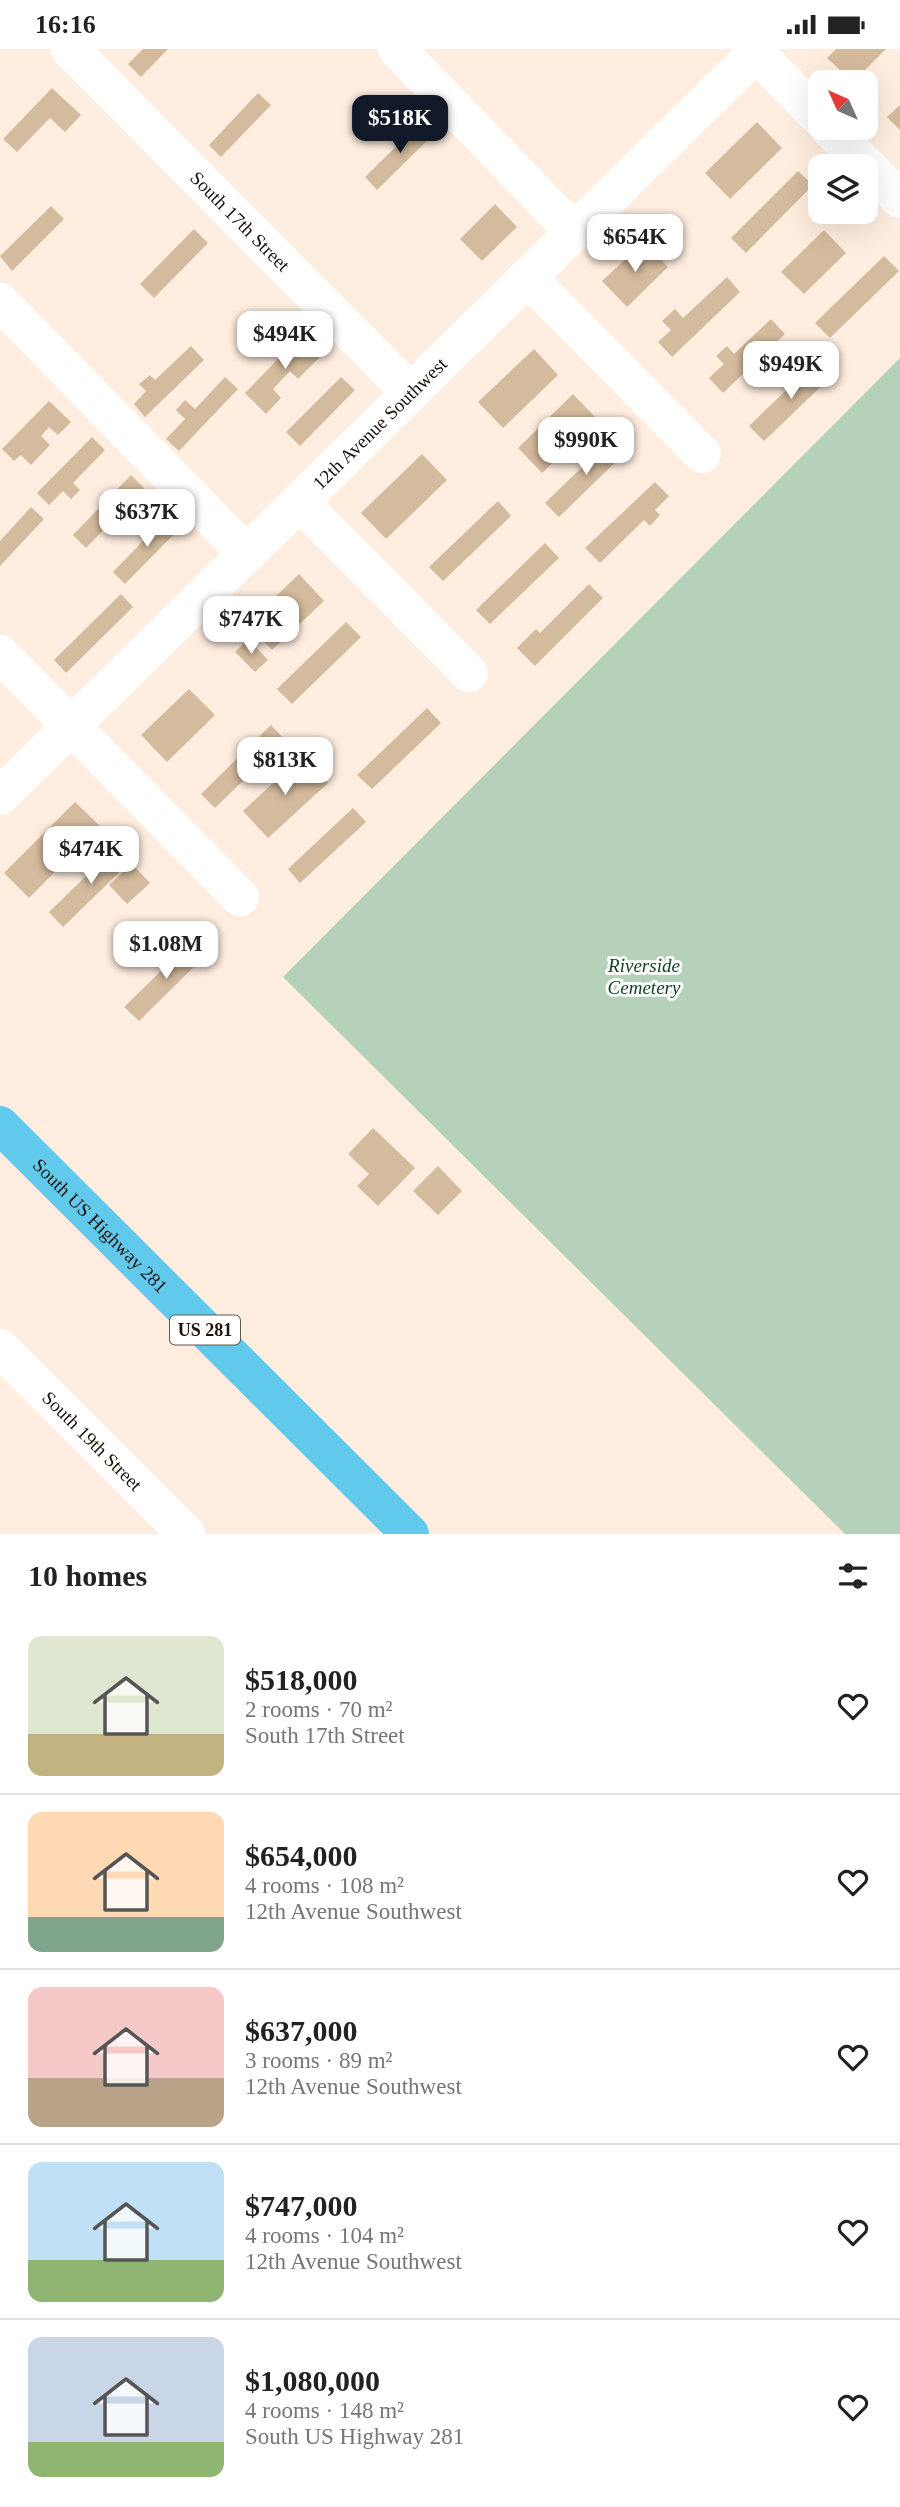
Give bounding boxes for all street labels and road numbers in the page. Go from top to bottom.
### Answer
street label: South 17th Street [186,167,294,276]
street label: 12th Avenue Southwest [309,353,452,494]
street label: South US Highway 281 [29,1154,172,1297]
road number: US 281 [170,1315,240,1345]
street label: South 19th Street [38,1387,147,1496]

